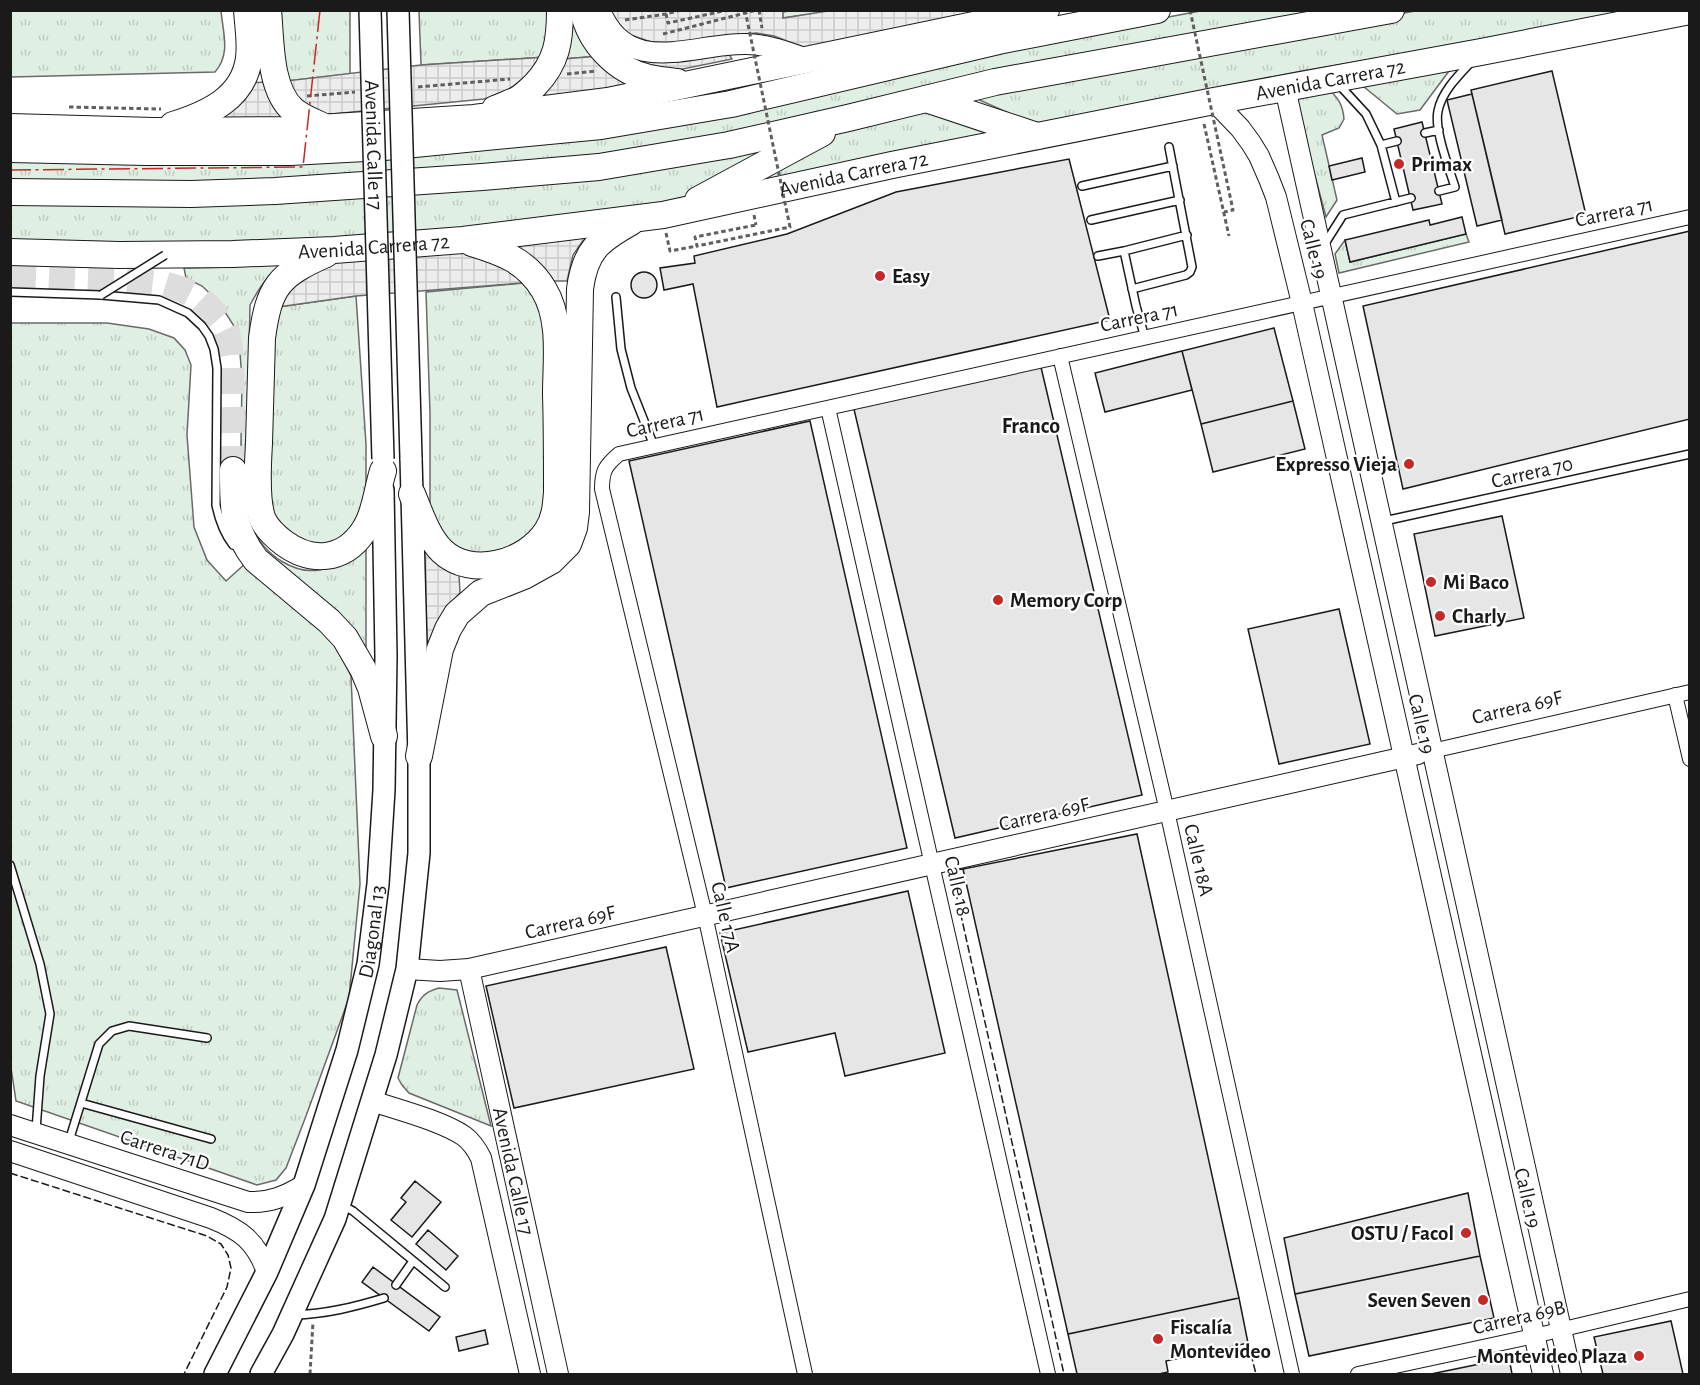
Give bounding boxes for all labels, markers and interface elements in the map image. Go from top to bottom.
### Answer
street label: Avenida Carrera 72 [1254,56,1407,104]
street label: Avenida Calle 17 [361,80,386,211]
street label: Avenida Carrera 72 [777,148,930,200]
place label: Primax [1411,154,1472,175]
marker: Primax [1392,157,1406,171]
street label: Carrera 71 [1573,194,1655,231]
street label: Calle 19 [1296,217,1331,281]
street label: Avenida Carrera 72 [298,231,450,262]
place label: Easy [892,266,931,287]
marker: Easy [873,269,887,283]
street label: Carrera 71 [1098,299,1180,336]
street label: Carrera 71 [624,403,706,442]
district label: Franco [1002,415,1060,437]
street label: Carrera 70 [1489,453,1575,492]
place label: Expresso Vieja [1275,454,1397,475]
marker: Expresso Vieja [1402,457,1416,471]
place label: Mi Baco [1443,572,1509,593]
marker: Mi Baco [1424,575,1438,589]
place label: Memory Corp [1010,590,1123,611]
marker: Memory Corp [991,593,1005,607]
place label: Charly [1452,606,1507,627]
marker: Charly [1433,609,1447,623]
street label: Carrera 69F [1470,687,1565,728]
street label: Calle 19 [1404,692,1439,756]
street label: Carrera 69F [997,794,1092,835]
street label: Calle 18A [1180,822,1217,898]
street label: Calle 18 [940,854,975,918]
street label: Calle 17A [707,880,744,955]
street label: Diagonal 13 [355,884,389,980]
street label: Carrera 69F [523,902,618,943]
street label: Avenida Calle 17 [489,1105,537,1237]
street label: Carrera 71D [117,1126,212,1175]
street label: Calle 19 [1510,1166,1545,1230]
place label: OSTU / Facol [1351,1223,1454,1244]
marker: OSTU / Facol [1459,1226,1473,1240]
place label: Seven Seven [1368,1290,1471,1311]
marker: Seven Seven [1476,1293,1490,1307]
street label: Carrera 69B [1471,1297,1567,1338]
place label: Fiscalía Montevideo [1170,1317,1271,1362]
marker: Fiscalía Montevideo [1151,1332,1165,1346]
place label: Montevideo Plaza [1477,1346,1627,1367]
marker: Montevideo Plaza [1632,1349,1646,1363]

